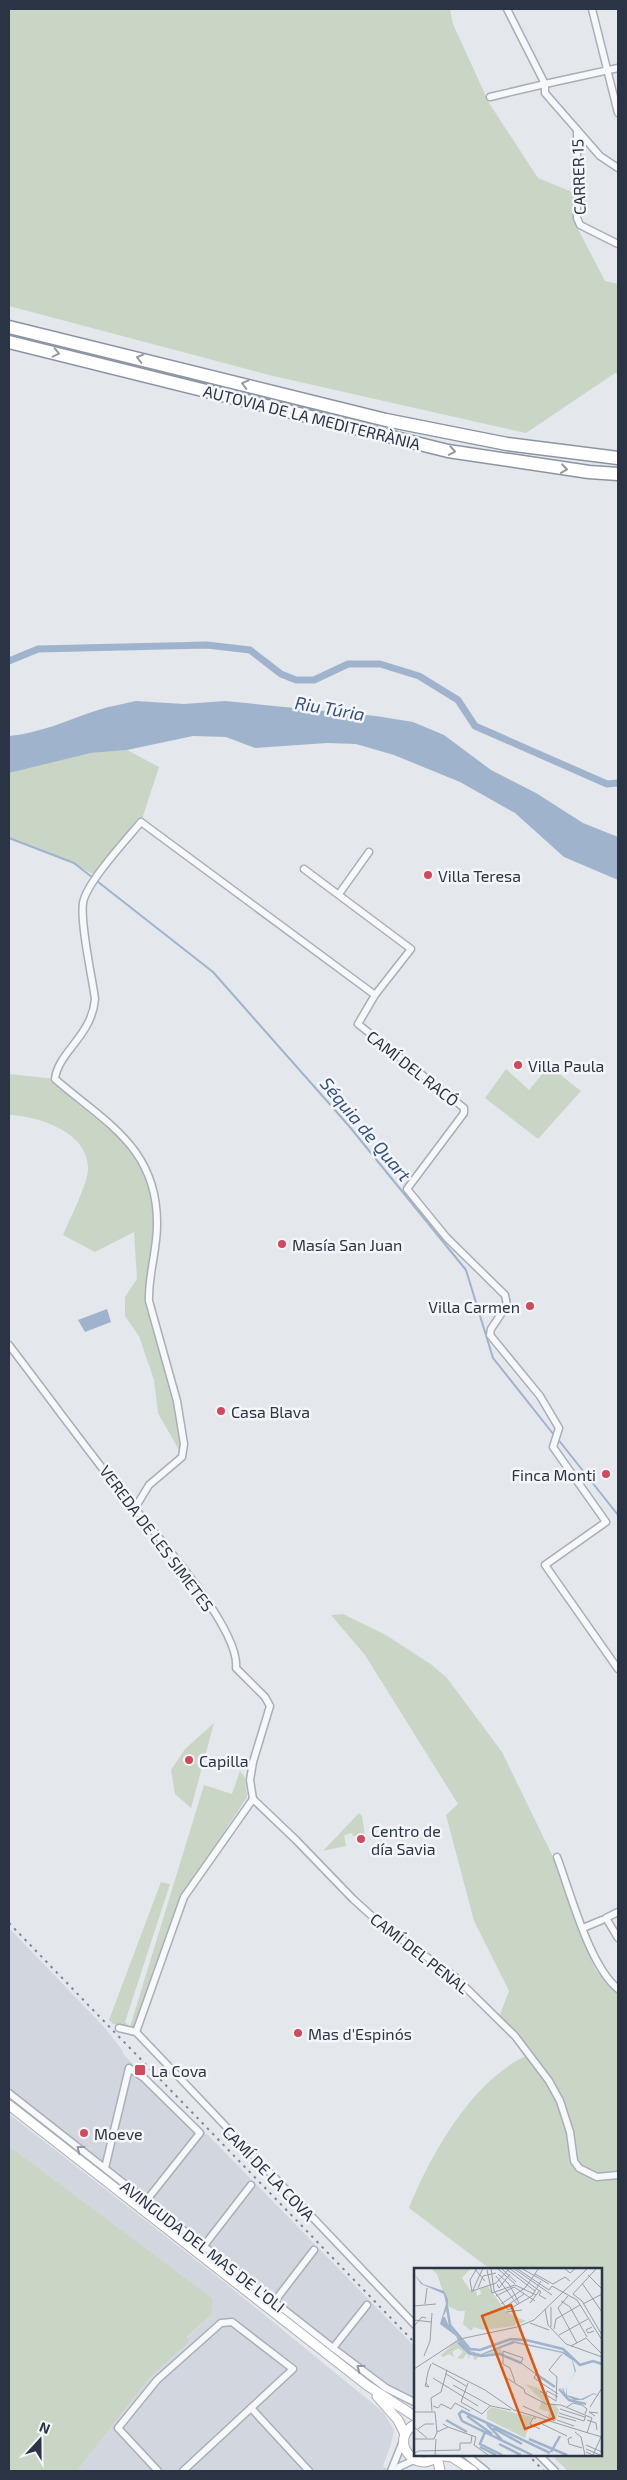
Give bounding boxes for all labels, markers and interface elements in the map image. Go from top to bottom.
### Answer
street label: CARRER 15 [567,139,589,215]
one-way arrow [52,347,61,358]
one-way arrow [136,353,145,364]
one-way arrow [240,379,249,390]
street label: AUTOVIA DE LA MEDITERRÀNIA [202,381,423,453]
one-way arrow [447,445,456,456]
one-way arrow [560,463,568,473]
water label: Riu Túria [293,691,367,725]
place label: Villa Teresa [438,866,521,885]
marker: Villa Teresa [422,869,434,881]
street label: CAMÍ DEL RACÓ [363,1026,463,1110]
place label: Villa Paula [528,1056,604,1075]
marker: Villa Paula [512,1059,524,1071]
water label: Séquia de Quart [316,1072,416,1186]
place label: Masía San Juan [292,1235,402,1254]
marker: Masía San Juan [276,1238,288,1250]
place label: Villa Carmen [428,1297,520,1316]
marker: Villa Carmen [524,1300,536,1312]
place label: Casa Blava [231,1402,310,1421]
marker: Casa Blava [215,1405,227,1417]
street label: VEREDA DE LES SIMETES [96,1461,218,1615]
place label: Finca Monti [511,1465,596,1484]
marker: Finca Monti [600,1468,612,1480]
place label: Capilla [199,1751,248,1770]
marker: Capilla [183,1754,195,1766]
place label: Centro de día Savia [371,1821,441,1858]
marker: Centro de día Savia [355,1833,367,1845]
street label: CAMÍ DEL PENAL [367,1909,473,1997]
place label: Mas d'Espinós [308,2024,412,2043]
marker: Mas d'Espinós [292,2027,304,2039]
place label: La Cova [151,2061,207,2080]
marker: La Cova [133,2063,147,2077]
street label: CAMÍ DE LA COVA [219,2122,319,2224]
place label: Moeve [94,2124,143,2143]
marker: Moeve [78,2127,90,2139]
one-way arrow [76,2146,86,2155]
street label: AVINGUDA DEL MAS DE L'OLI [117,2176,289,2316]
inset map [414,2268,602,2455]
one-way arrow [356,2365,365,2374]
north arrow [15,2415,65,2465]
text: N [37,2418,53,2437]

